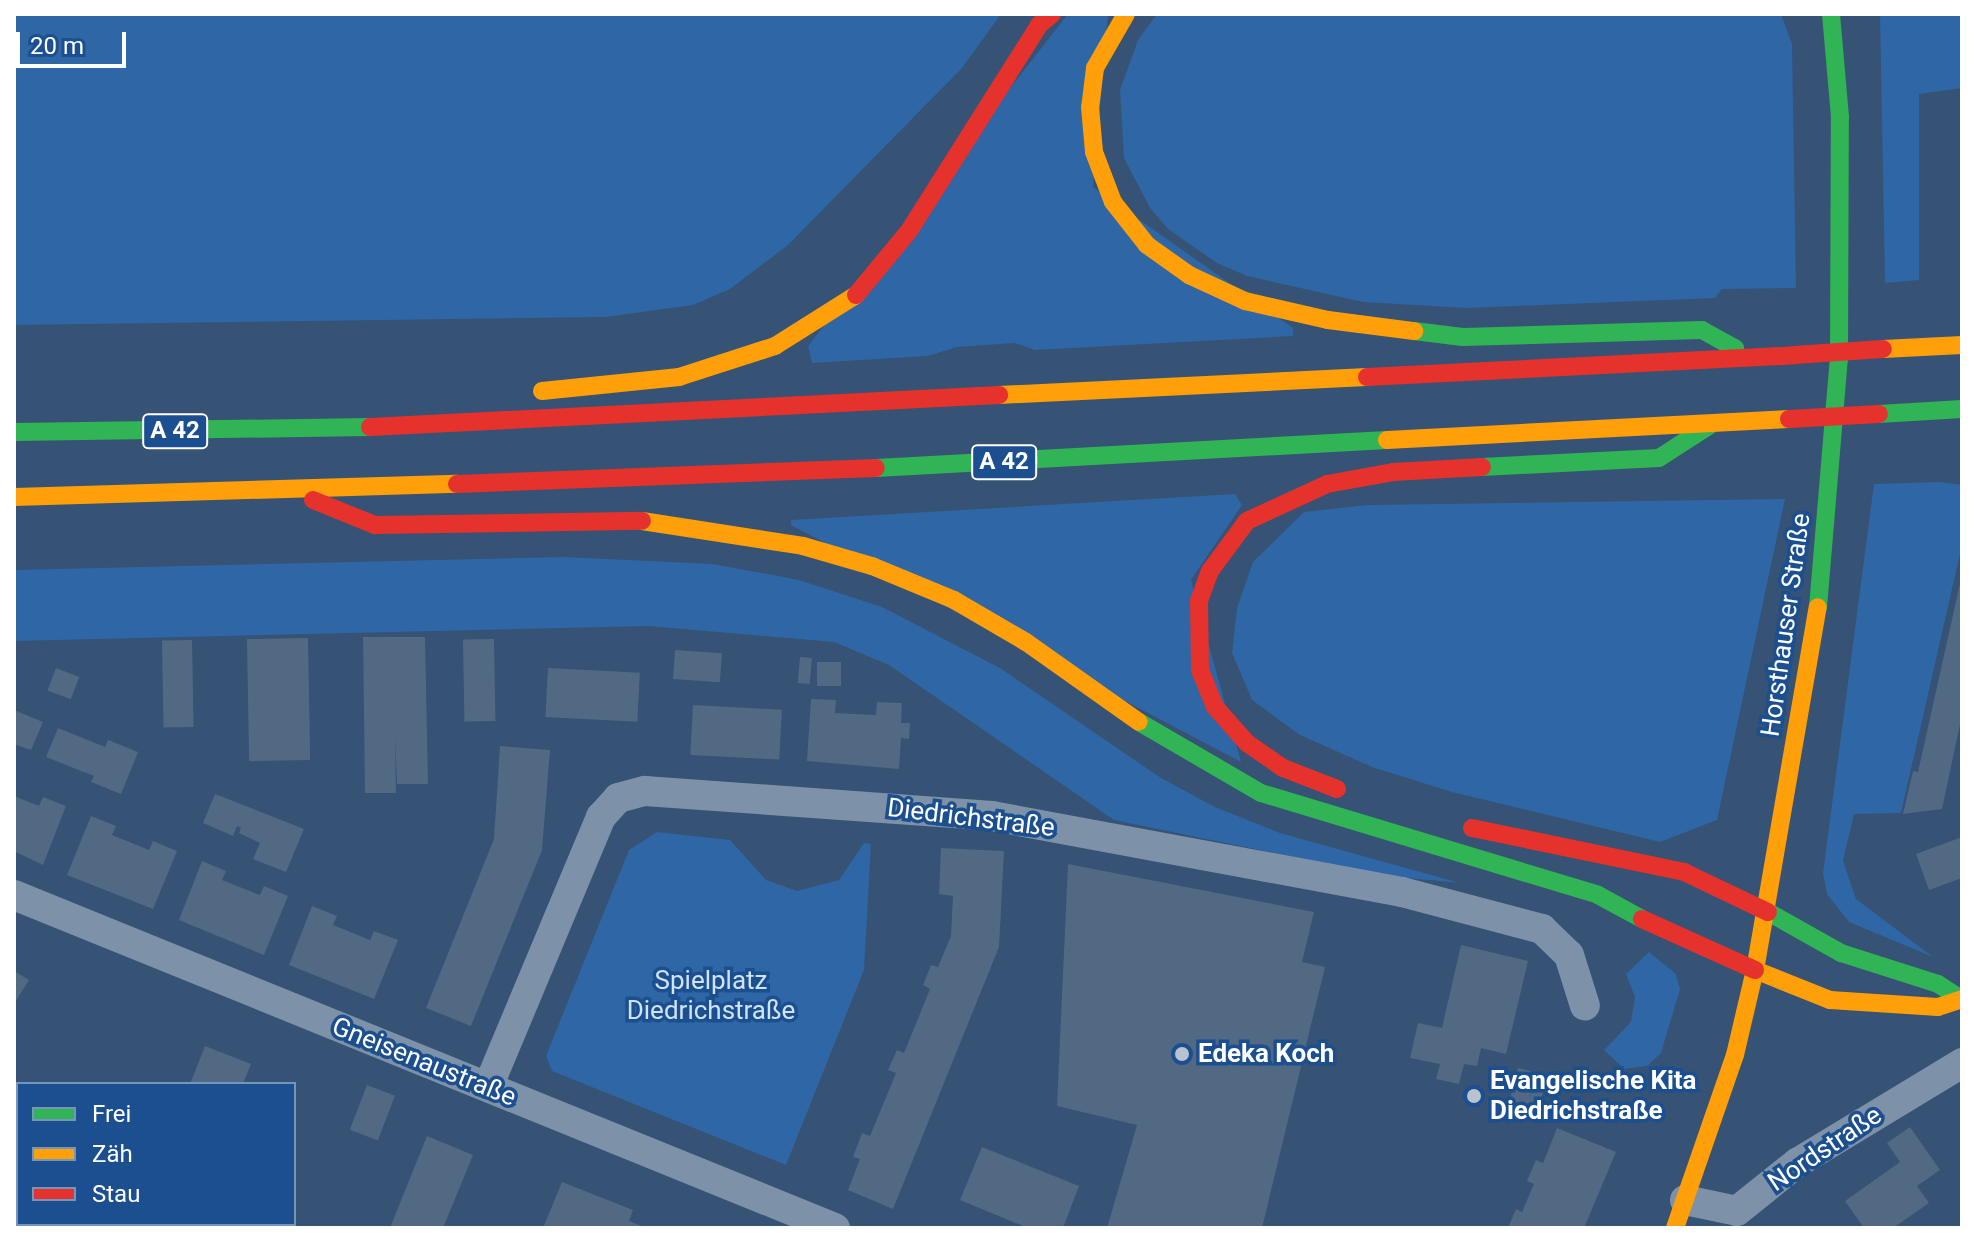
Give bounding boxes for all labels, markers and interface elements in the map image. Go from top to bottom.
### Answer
scale bar [20,16,130,66]
text: 20 m [30,32,84,60]
road number: A 42 [141,411,209,451]
road number: A 42 [970,442,1038,482]
street label: Horsthauser Straße [1755,511,1817,739]
street label: Diedrichstraße [885,792,1057,844]
park label: Spielplatz Diedrichstraße [627,965,795,1026]
street label: Gneisenaustraße [327,1011,521,1113]
place label: Edeka Koch [1198,1038,1334,1070]
marker: Edeka Koch [1173,1045,1191,1063]
place label: Evangelische Kita Diedrichstraße [1490,1065,1697,1126]
legend [16,1082,296,1226]
marker: Evangelische Kita Diedrichstraße [1465,1087,1483,1105]
text: Frei [92,1100,131,1128]
street label: Nordstraße [1762,1100,1888,1198]
text: Zäh [92,1140,133,1168]
text: Stau [92,1180,140,1208]

